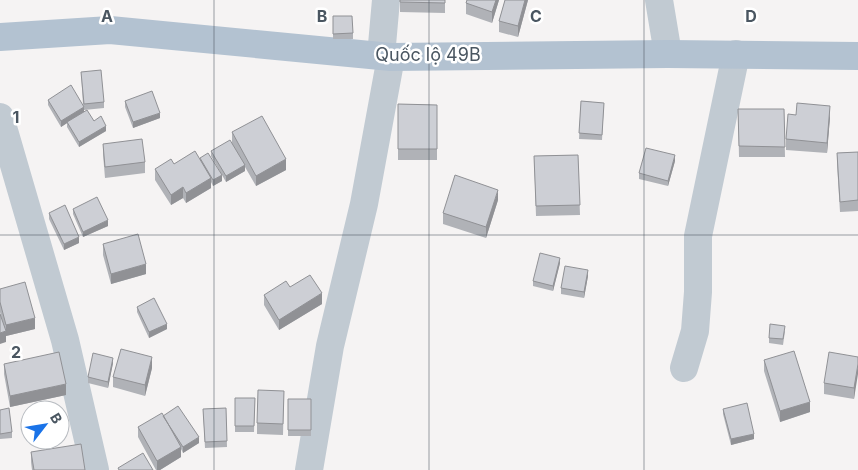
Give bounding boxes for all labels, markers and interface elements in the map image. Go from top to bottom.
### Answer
text: A [101,6,113,26]
text: B [317,6,327,26]
text: C [530,6,542,26]
text: D [745,6,757,26]
street label: Quốc lộ 49B [375,44,481,65]
text: 1 [13,107,19,127]
text: 2 [11,342,21,362]
north arrow [20,400,70,450]
text: B [47,410,66,426]

